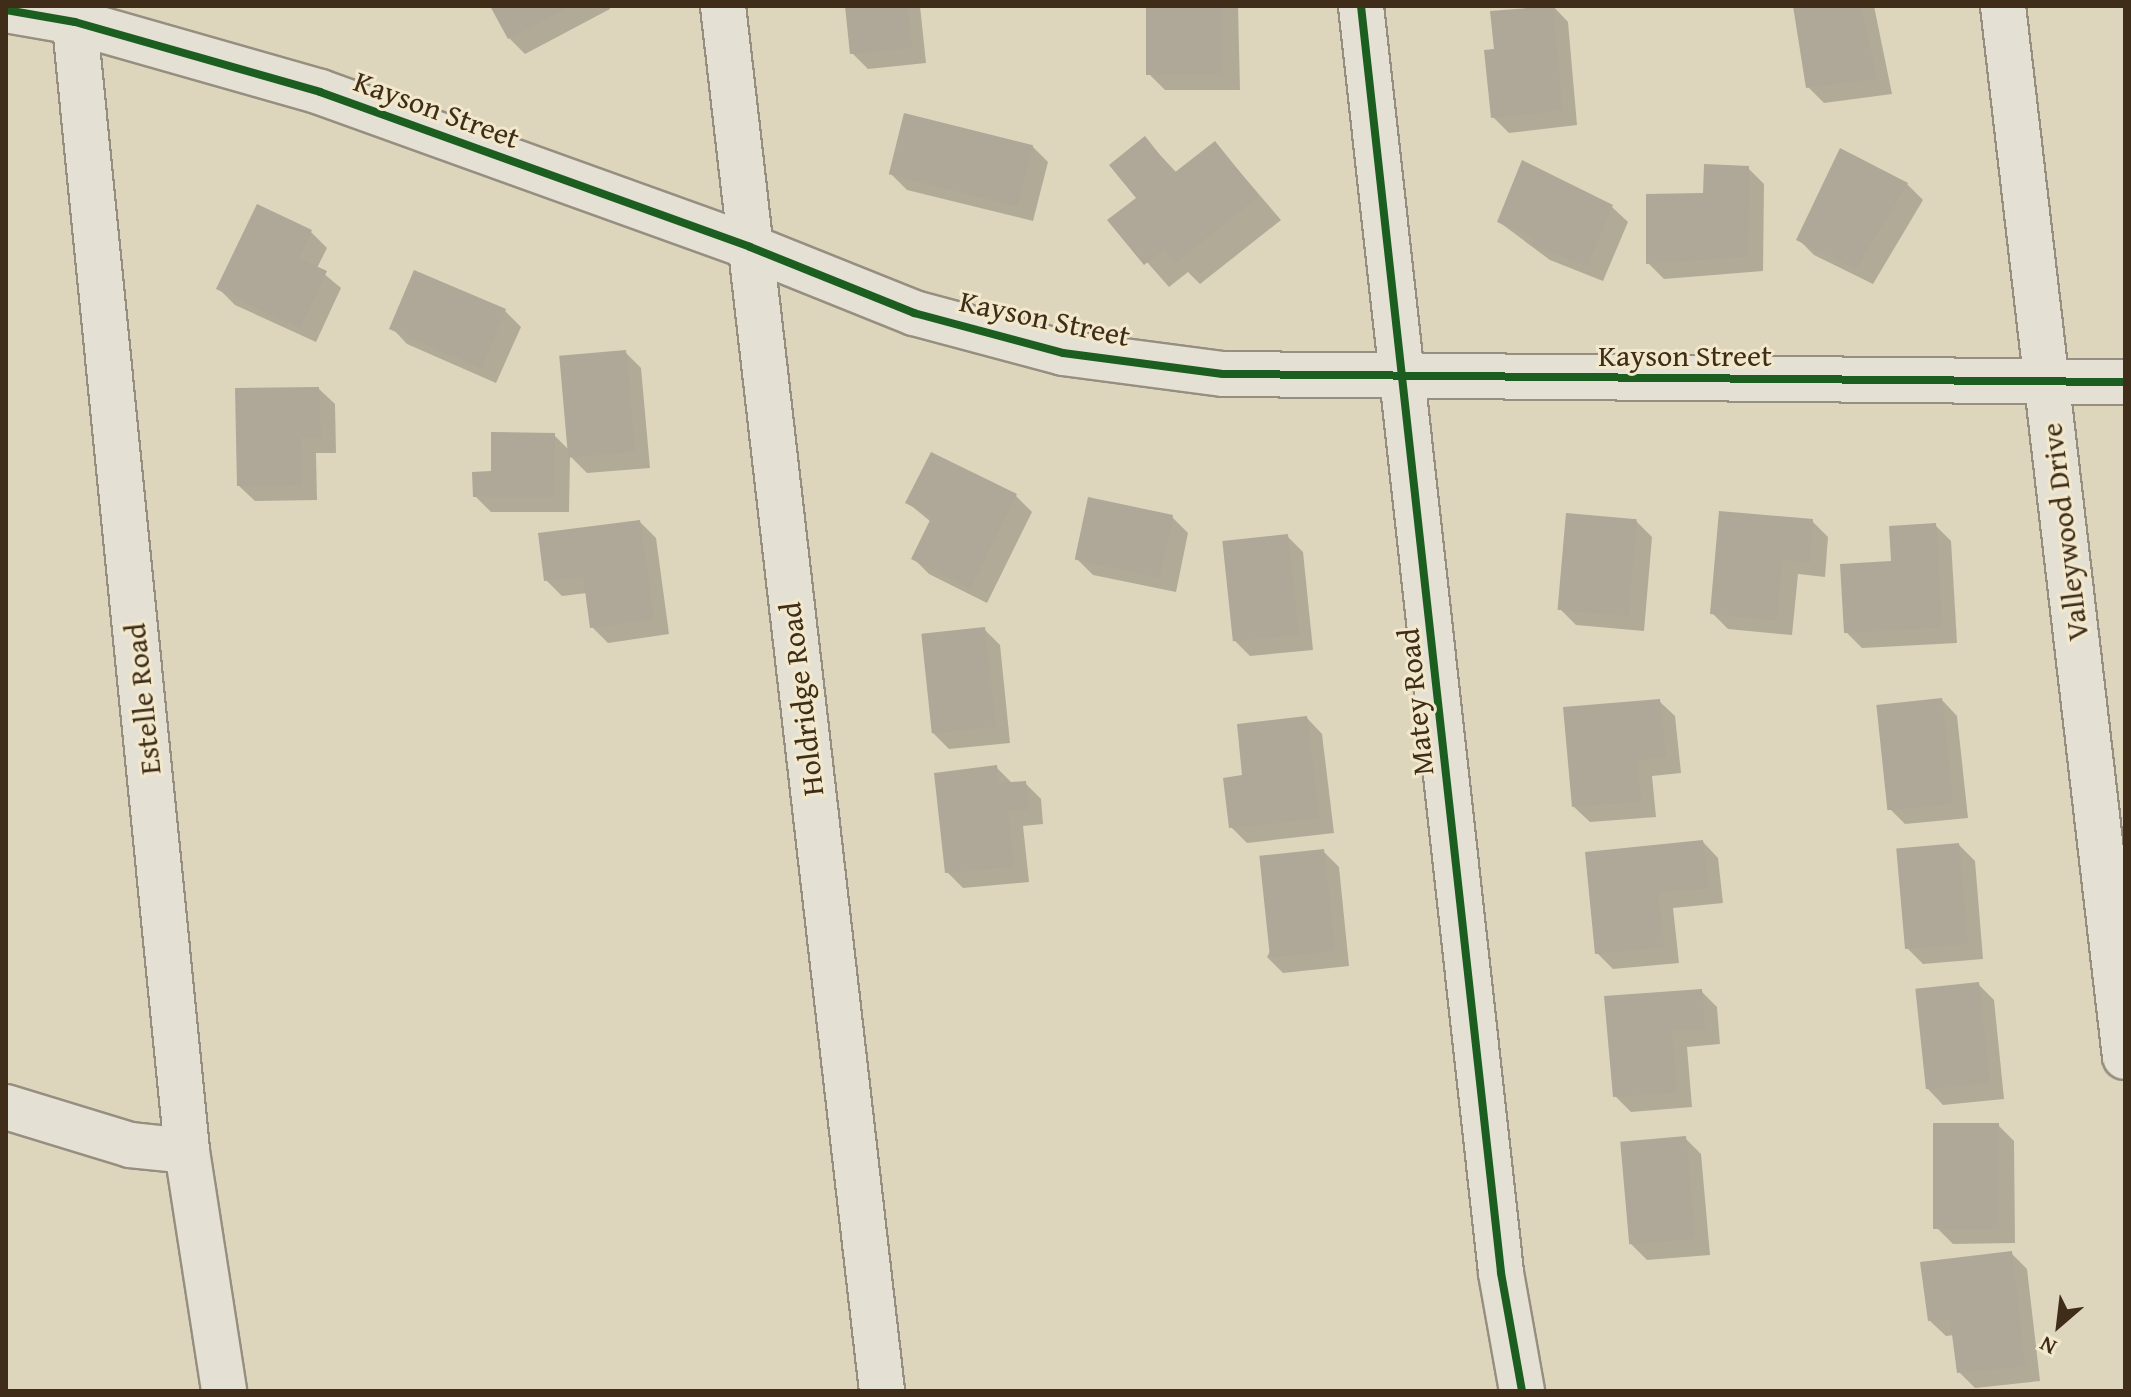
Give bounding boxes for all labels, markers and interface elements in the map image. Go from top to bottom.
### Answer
street label: Kayson Street [349,62,525,156]
street label: Kayson Street [956,282,1134,354]
street label: Kayson Street [1598,337,1772,373]
street label: Valleywood Drive [2033,421,2095,643]
street label: Holdridge Road [771,600,831,798]
street label: Estelle Road [116,622,168,776]
street label: Matey Road [1389,627,1441,777]
north arrow [2019,1285,2099,1365]
text: N [2034,1329,2062,1364]

